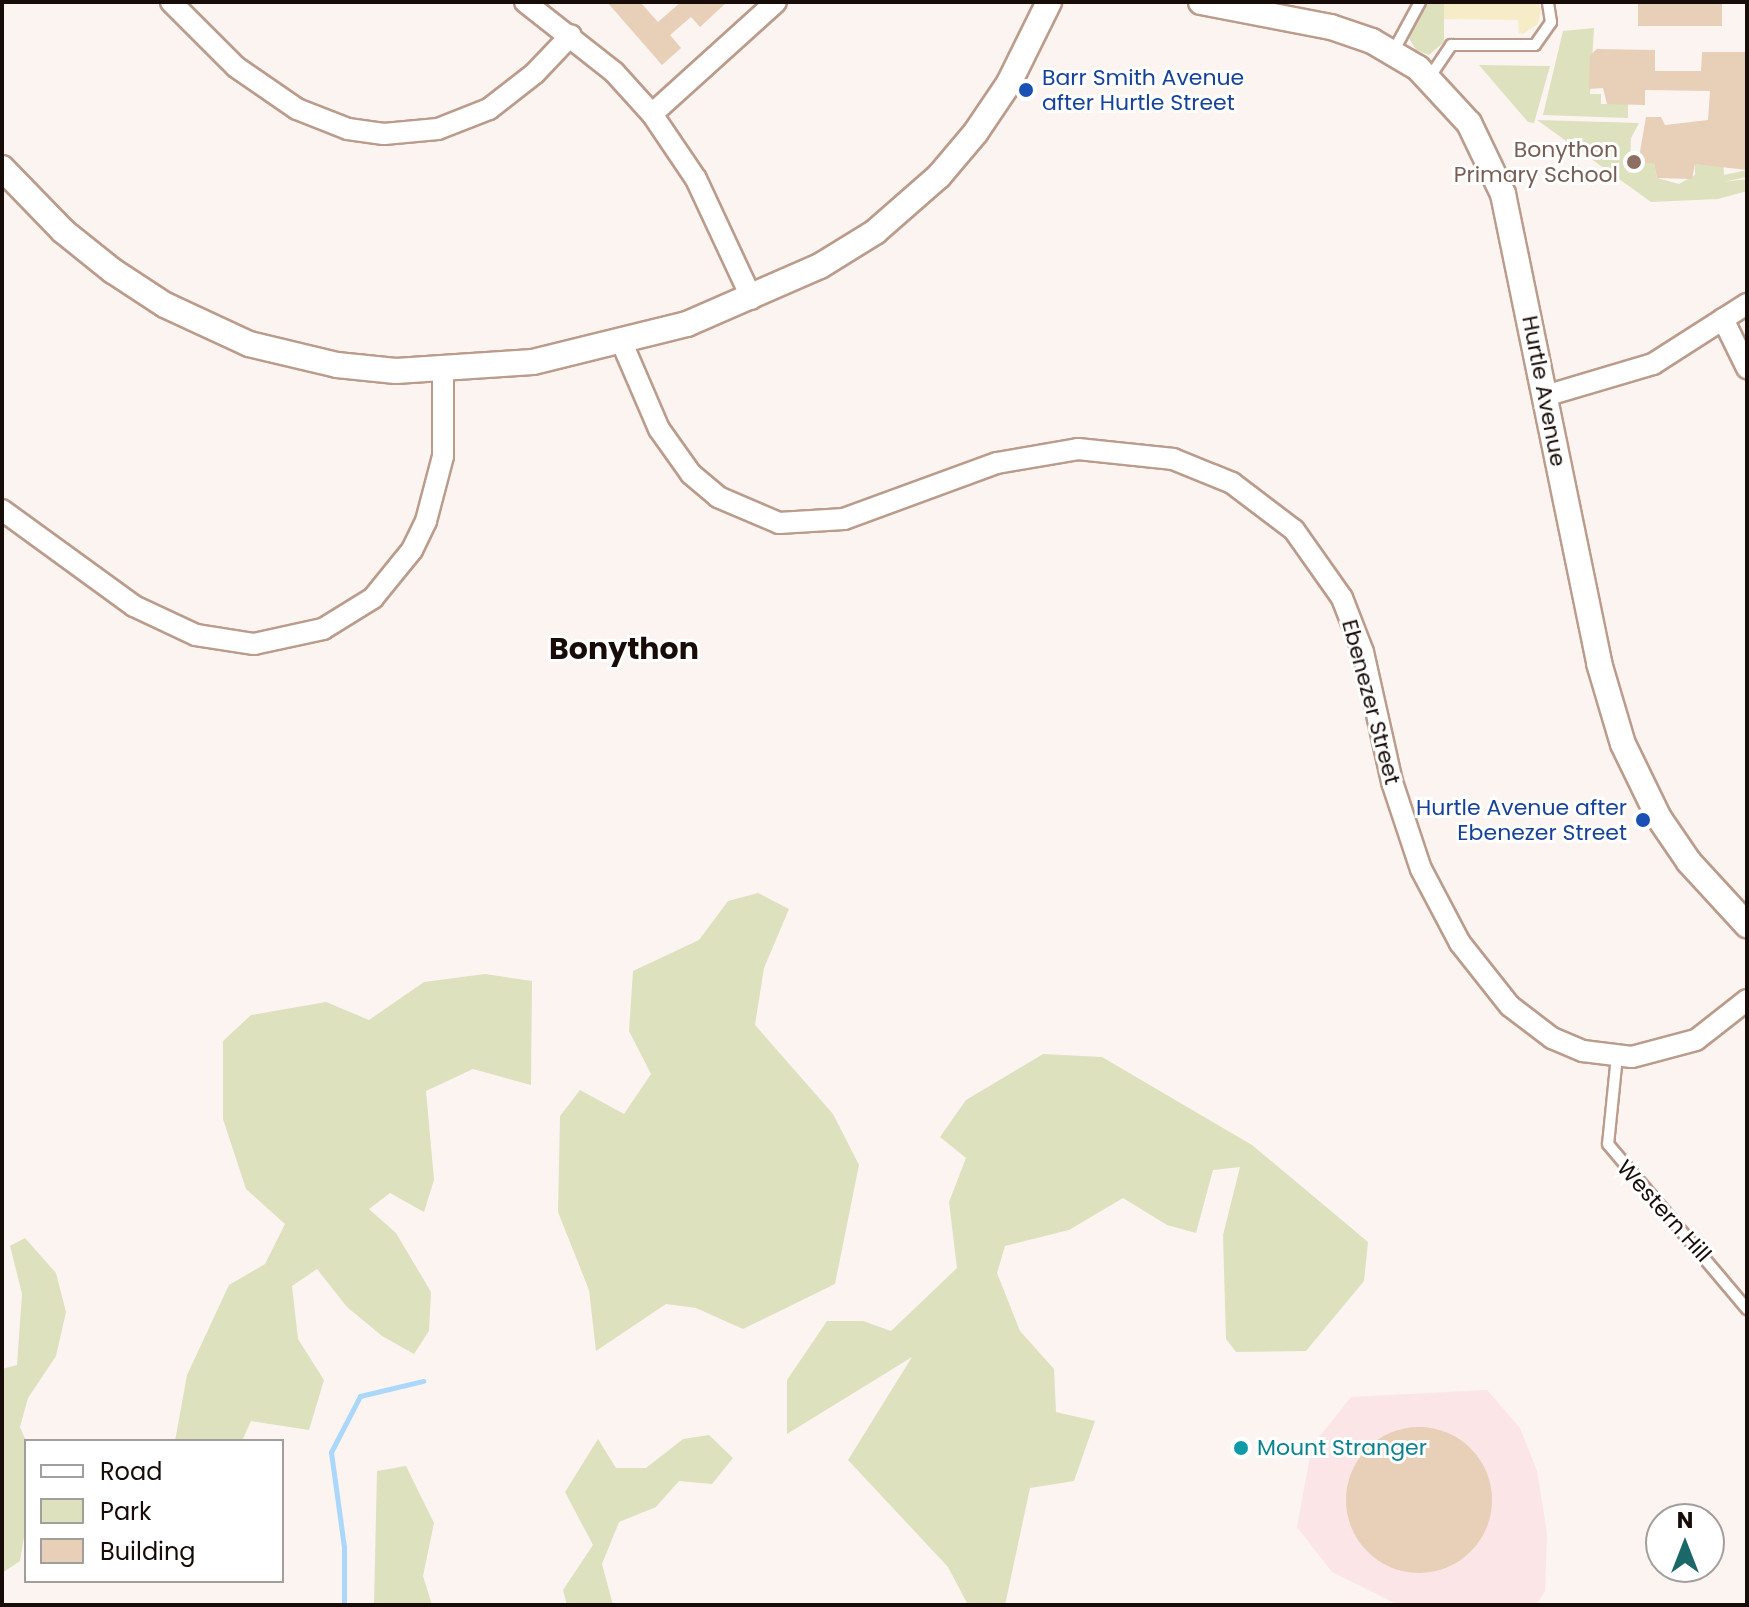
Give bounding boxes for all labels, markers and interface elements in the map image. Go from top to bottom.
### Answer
place label: Barr Smith Avenue after Hurtle Street [1042,64,1244,116]
marker: Barr Smith Avenue after Hurtle Street [1017,81,1035,99]
place label: Bonython Primary School [1454,136,1618,188]
marker: Bonython Primary School [1625,153,1643,171]
street label: Hurtle Avenue [1516,313,1572,469]
street label: Ebenezer Street [1336,617,1406,787]
district label: Bonython [549,631,699,667]
place label: Hurtle Avenue after Ebenezer Street [1416,794,1627,846]
marker: Hurtle Avenue after Ebenezer Street [1634,811,1652,829]
street label: Western Hill [1611,1155,1717,1267]
place label: Mount Stranger [1257,1435,1427,1461]
legend [24,1439,284,1583]
marker: Mount Stranger [1232,1439,1250,1457]
text: Road [100,1455,162,1488]
text: Park [100,1495,151,1528]
north arrow [1645,1503,1725,1583]
text: N [1677,1505,1693,1536]
text: Building [100,1535,196,1568]

